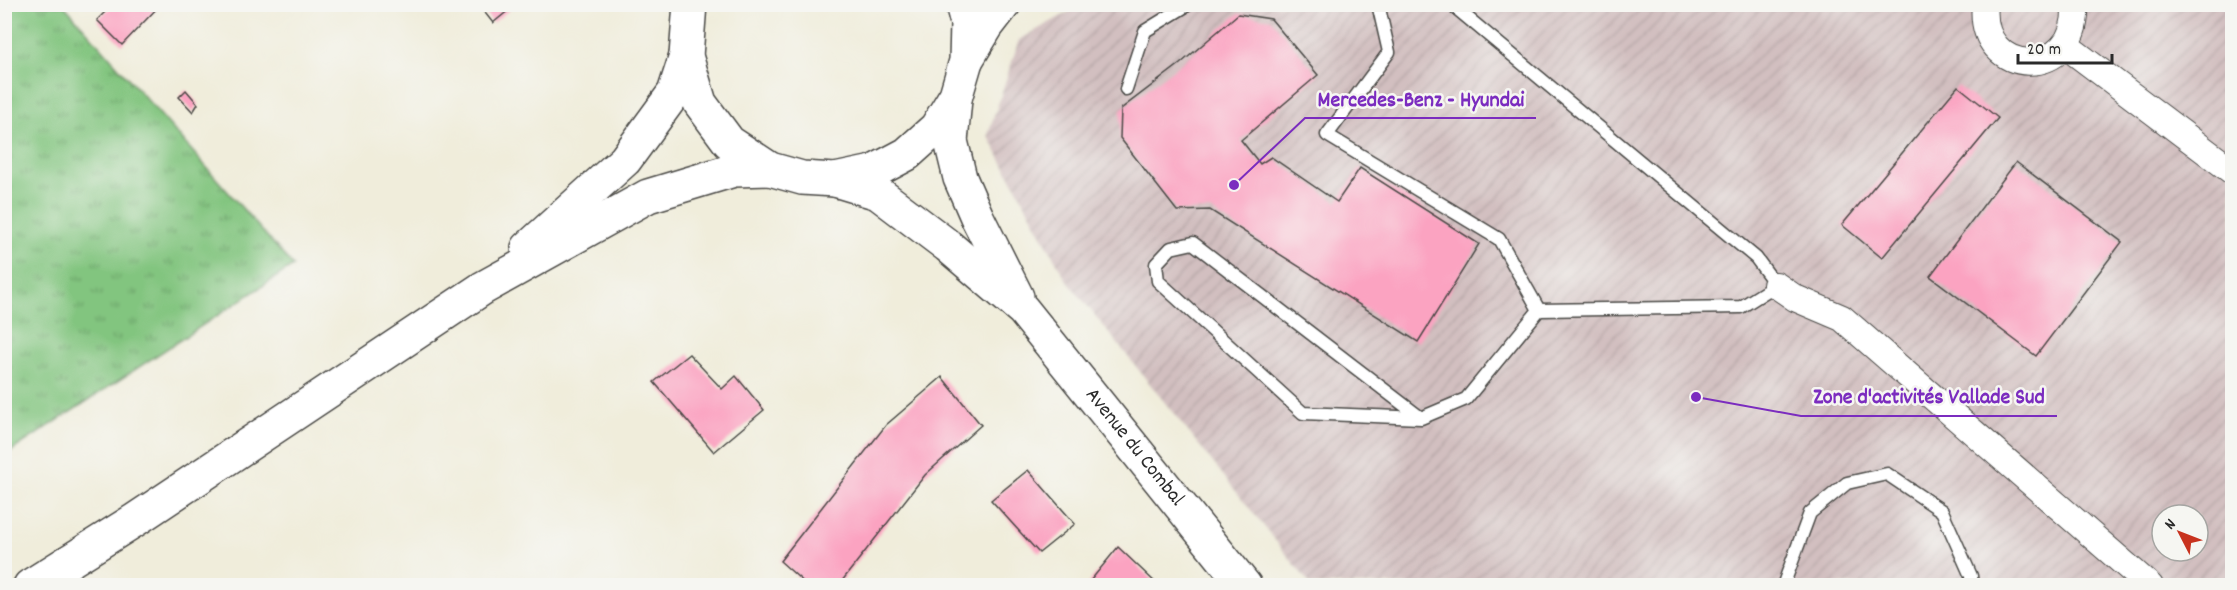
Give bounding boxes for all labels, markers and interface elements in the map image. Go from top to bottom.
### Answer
scale bar [2018,27,2112,65]
text: 20 m [2027,38,2061,63]
callout: Mercedes-Benz - Hyundai [1305,78,1536,118]
text: Mercedes-Benz - Hyundai [1318,86,1524,117]
callout: Zone d'activités Vallade Sud [1801,376,2057,416]
street label: Avenue du Combal [1077,382,1191,513]
text: Zone d'activités Vallade Sud [1813,383,2045,414]
north arrow [2150,503,2210,563]
text: N [2160,514,2182,535]

